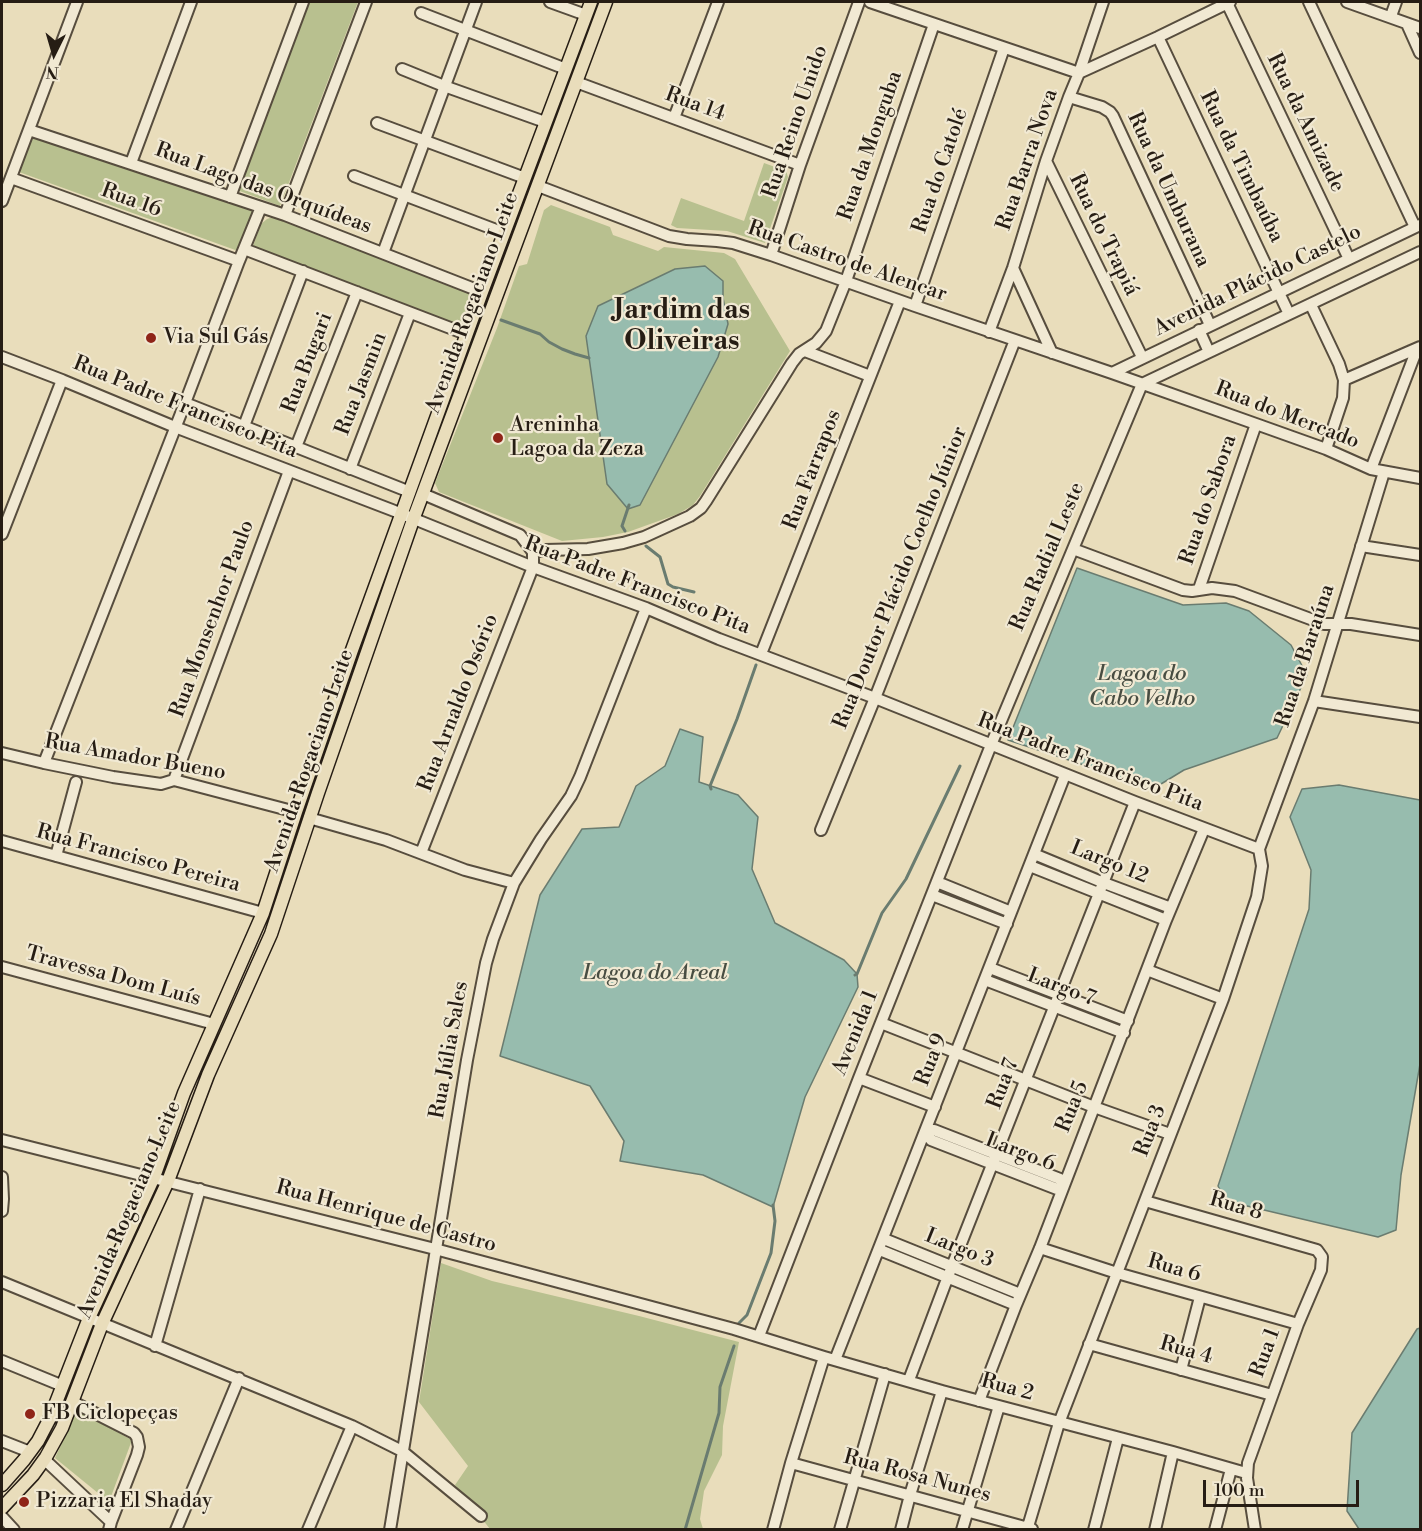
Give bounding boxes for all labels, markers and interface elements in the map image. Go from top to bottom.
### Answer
north arrow [24,24,84,84]
street label: Rua Reino Unido [758,42,834,202]
street label: Rua da Amizade [1261,49,1349,197]
text: N [45,61,60,82]
street label: Rua da Monguba [834,68,908,224]
street label: Rua 14 [661,83,729,127]
street label: Rua Barra Nova [992,86,1064,234]
street label: Rua da Timbaúba [1193,87,1289,247]
street label: Rua do Catolé [908,105,974,237]
street label: Rua da Umburana [1121,108,1215,272]
street label: Rua Lago das Orquídeas [151,138,375,240]
street label: Rua do Trapiá [1063,170,1143,300]
street label: Rua 16 [97,178,165,224]
street label: Avenida Rogaciano Leite [421,189,525,417]
street label: Rua Castro de Alencar [744,216,950,308]
street label: Avenida Plácido Castelo [1150,220,1366,342]
district label: Jardim das Oliveiras [614,296,750,359]
street label: Rua Bugari [277,309,339,417]
place label: Via Sul Gás [163,325,269,351]
street label: Rua Jasmin [331,329,393,439]
marker: Via Sul Gás [144,331,158,345]
street label: Rua Padre Francisco Pita [69,351,301,465]
street label: Rua do Mercado [1211,377,1363,455]
street label: Rua Farrapos [779,406,847,534]
place label: Areninha Lagoa da Zeza [510,413,644,463]
street label: Rua Doutor Plácido Coelho Júnior [829,423,973,733]
marker: Areninha Lagoa da Zeza [491,431,505,445]
street label: Rua do Sabora [1175,432,1243,568]
street label: Rua Radial Leste [1005,479,1091,635]
street label: Rua Monsenhor Paulo [166,517,260,721]
street label: Rua Padre Francisco Pita [521,531,753,641]
street label: Rua da Baraúna [1271,582,1341,730]
street label: Rua Arnaldo Osório [413,611,505,795]
street label: Avenida Rogaciano Leite [260,646,360,876]
water label: Lagoa do Cabo Velho [1089,662,1195,714]
street label: Rua Padre Francisco Pita [974,708,1206,818]
street label: Rua Amador Bueno [42,730,228,786]
street label: Rua Francisco Pereira [33,820,243,898]
street label: Largo 12 [1066,836,1152,890]
street label: Travessa Dom Luís [23,942,203,1012]
water label: Lagoa do Areal [583,961,727,987]
street label: Largo 7 [1023,964,1099,1012]
street label: Rua Júlia Sales [426,979,474,1121]
street label: Avenida 1 [828,987,884,1079]
street label: Rua 9 [911,1030,953,1090]
street label: Rua 7 [983,1055,1025,1113]
street label: Rua 5 [1051,1078,1095,1136]
street label: Avenida Rogaciano Leite [73,1097,187,1323]
street label: Rua 3 [1130,1102,1172,1160]
street label: Largo 6 [981,1128,1059,1178]
street label: Rua Henrique de Castro [273,1175,499,1259]
street label: Rua 8 [1206,1187,1266,1227]
street label: Largo 3 [921,1224,997,1274]
street label: Rua 6 [1144,1249,1204,1289]
street label: Rua 1 [1246,1325,1286,1381]
street label: Rua 4 [1157,1331,1215,1371]
street label: Rua 2 [978,1369,1036,1407]
place label: FB Ciclopeças [42,1401,178,1427]
marker: FB Ciclopeças [23,1407,37,1421]
street label: Rua Rosa Nunes [841,1445,993,1509]
scale bar [1206,1468,1362,1506]
text: 100 m [1214,1479,1265,1502]
place label: Pizzaria El Shaday [36,1489,212,1515]
marker: Pizzaria El Shaday [17,1495,31,1509]

